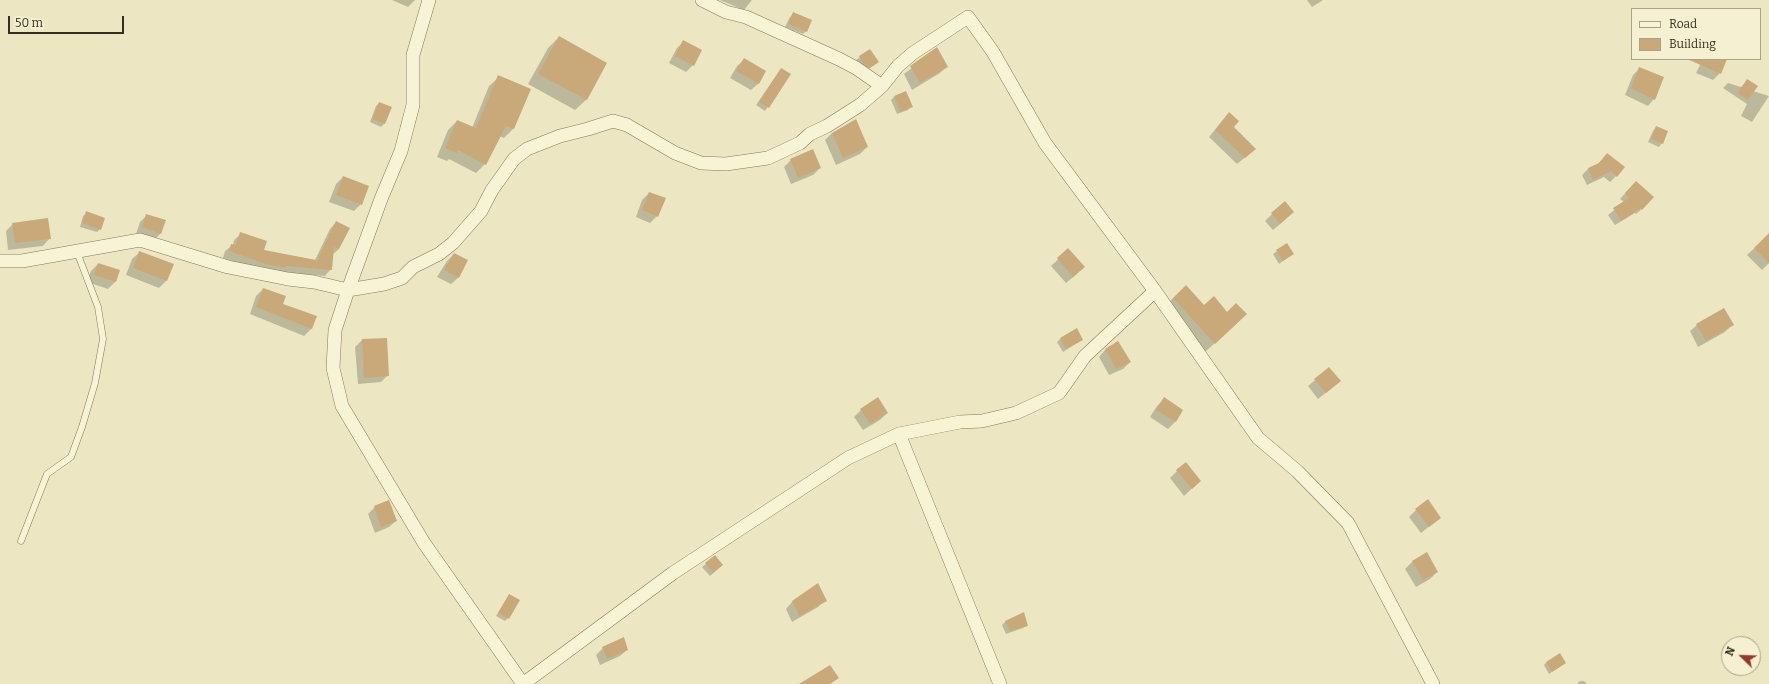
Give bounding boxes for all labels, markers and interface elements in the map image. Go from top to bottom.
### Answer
scale bar [10,8,126,34]
legend [1631,8,1761,60]
text: 50 m [15,16,43,30]
text: Road [1669,17,1697,31]
text: Building [1669,37,1716,51]
north arrow [1721,636,1761,676]
text: N [1723,645,1738,658]

